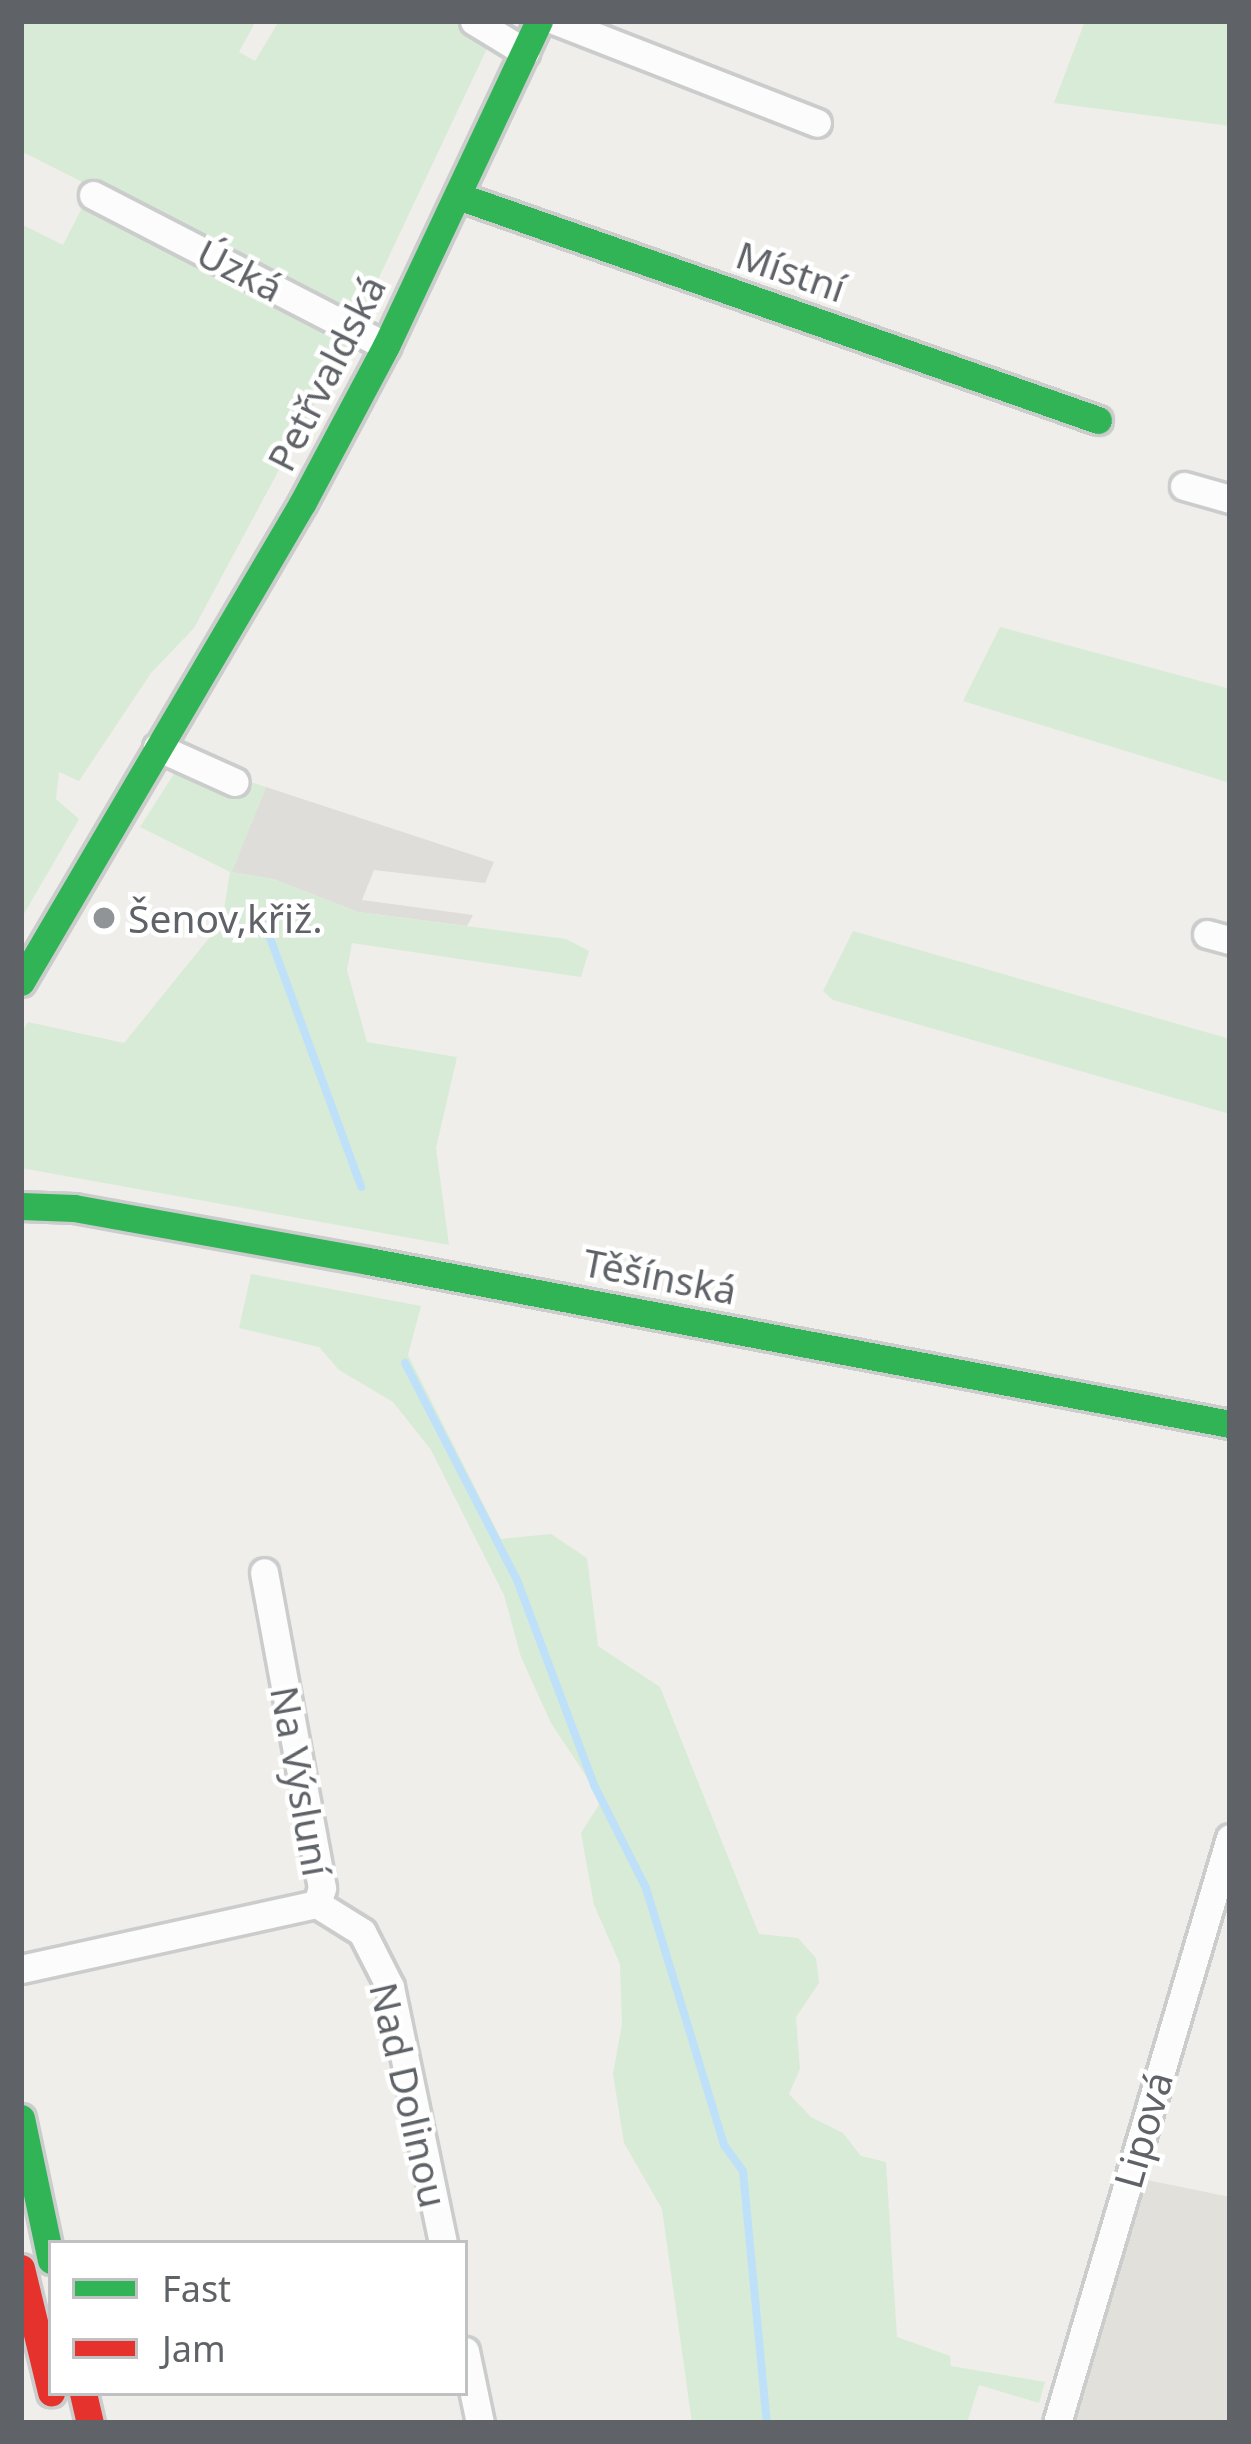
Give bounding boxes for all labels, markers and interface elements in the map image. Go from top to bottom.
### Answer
street label: Úzká [189,229,291,311]
street label: Místní [730,231,852,311]
street label: Petřvaldská [257,268,395,478]
place label: Šenov,křiž. [128,895,323,941]
marker: Šenov,křiž. [91,905,117,931]
street label: Těšínská [579,1238,741,1314]
street label: Na Výsluní [261,1682,341,1880]
street label: Nad Dolinou [360,1978,458,2212]
street label: Lipová [1104,2066,1182,2194]
legend [48,2240,468,2396]
text: Fast [162,2264,231,2313]
text: Jam [162,2324,226,2373]

